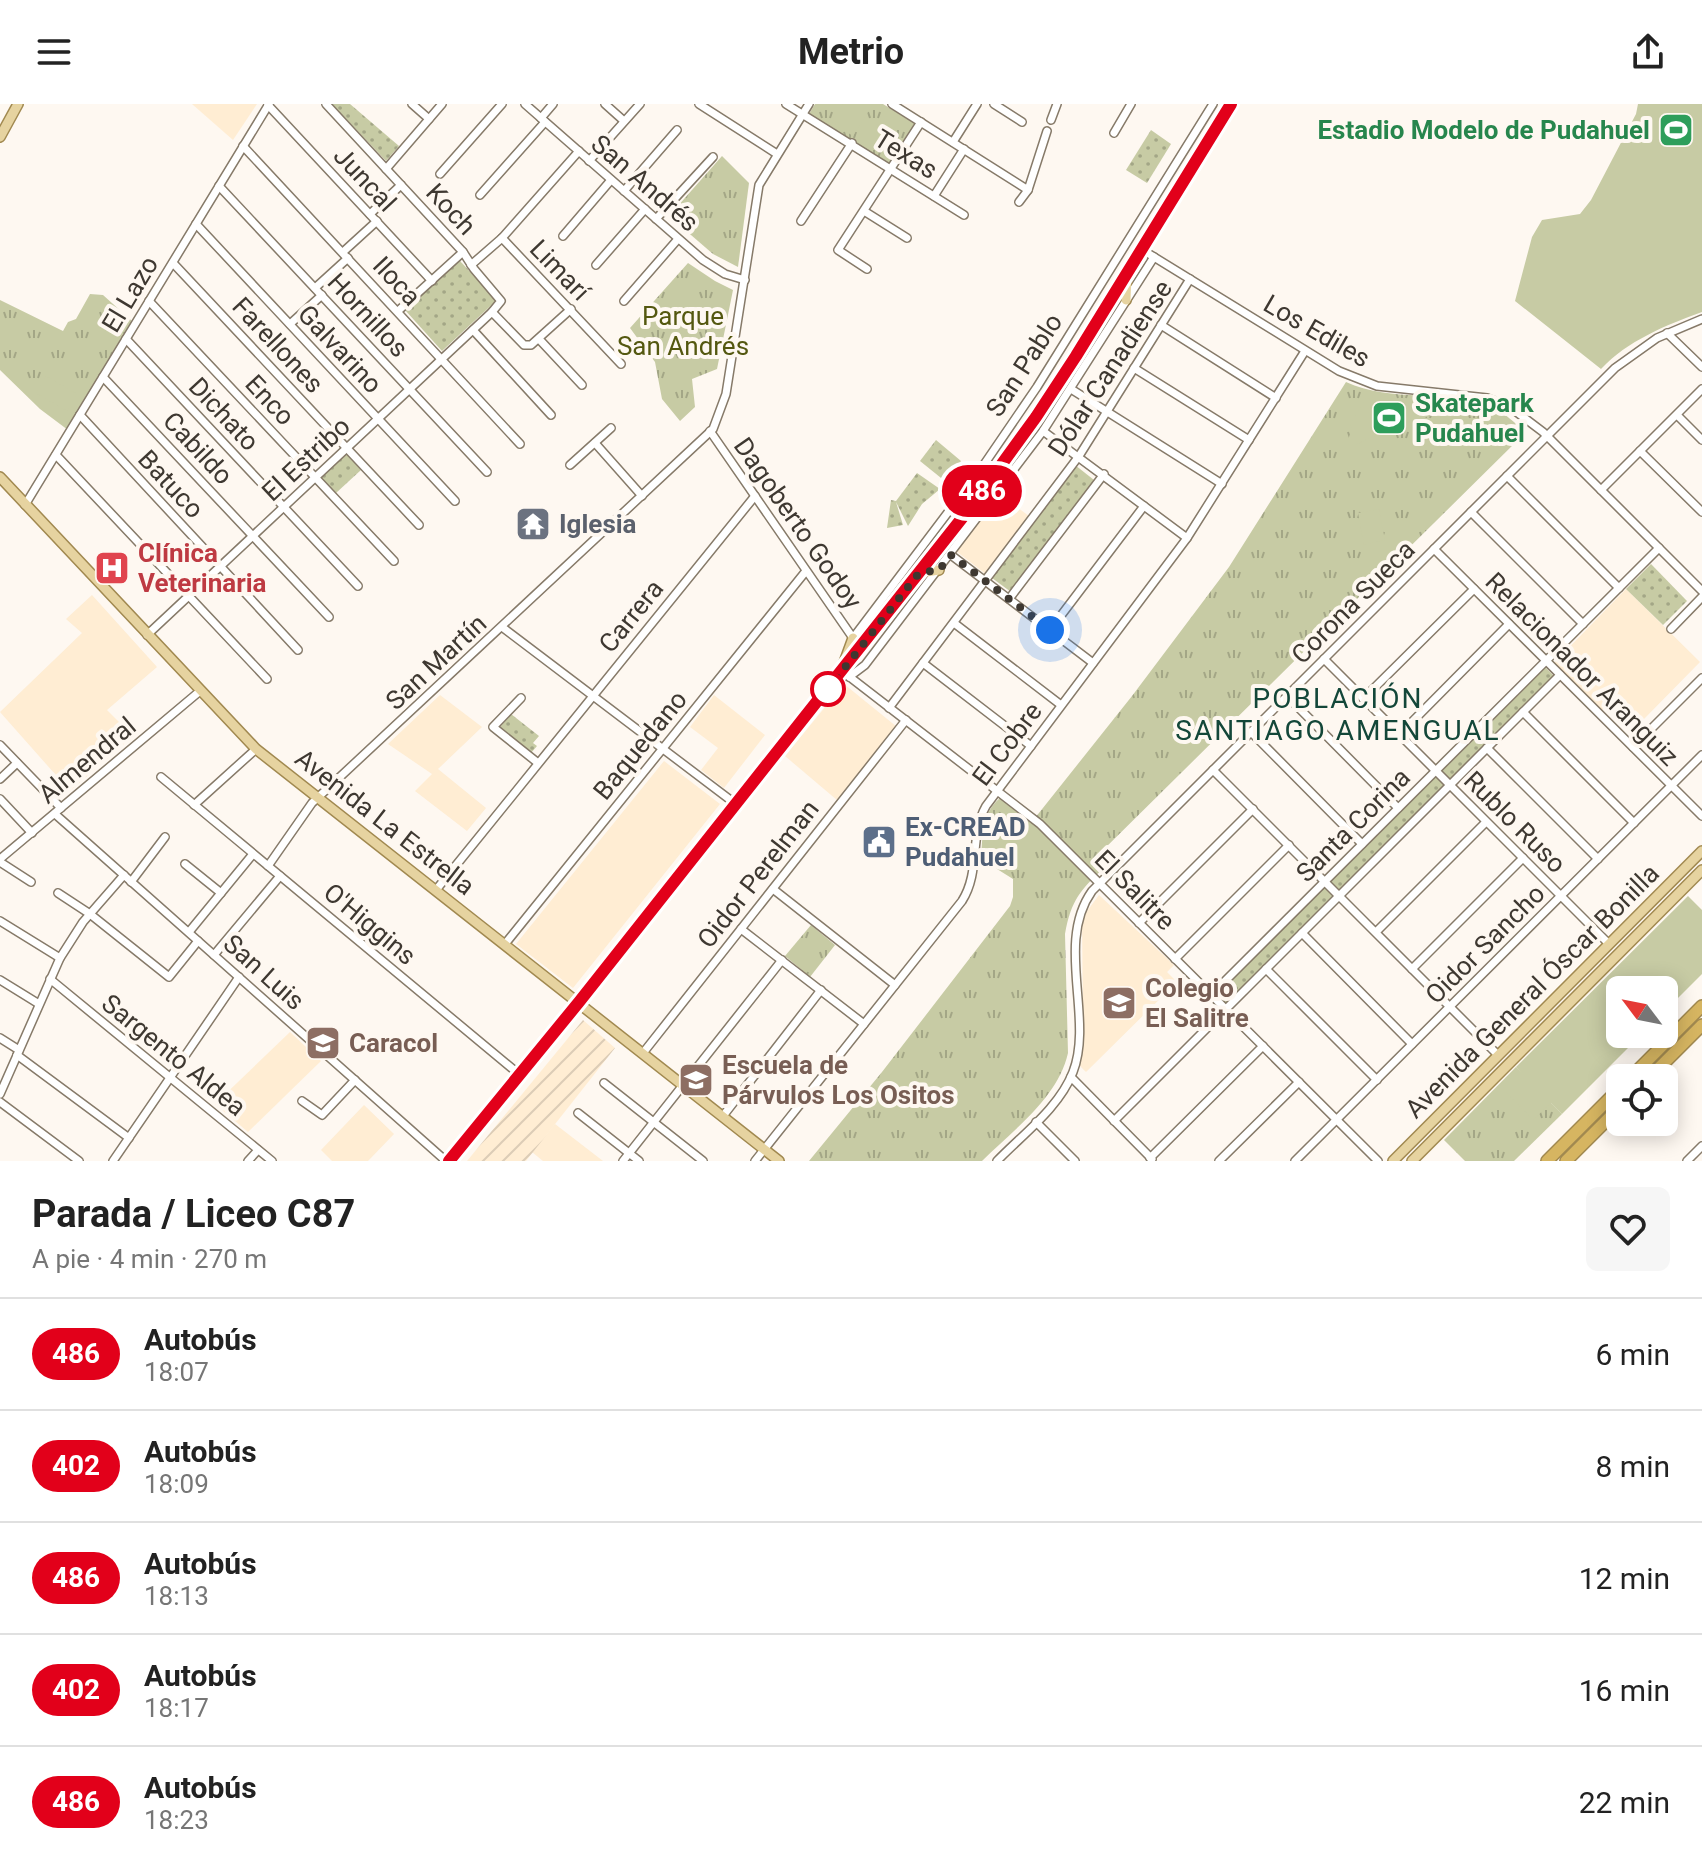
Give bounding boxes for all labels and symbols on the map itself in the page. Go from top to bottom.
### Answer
sports icon: Estadio Modelo de Pudahuel [1657,111,1695,149]
place label: Estadio Modelo de Pudahuel [1317,115,1650,145]
street label: Texas [869,123,943,185]
street label: San Andrés [585,128,705,238]
street label: Juncal [328,141,402,217]
street label: Koch [420,177,482,241]
street label: Limarí [524,233,597,308]
street label: Iloca [367,250,427,312]
street label: El Lazo [96,251,164,337]
street label: Hornillos [322,267,414,363]
street label: Dólar Canadiense [1042,274,1178,462]
street label: Los Ediles [1259,289,1375,373]
street label: Farellones [226,291,330,399]
street label: Galvarino [292,299,388,399]
park label: Parque San Andrés [617,301,749,361]
street label: San Pablo [980,308,1068,422]
street label: Enco [239,369,301,431]
street label: Dichato [183,371,265,457]
place label: Skatepark Pudahuel [1415,388,1535,448]
sports icon: Skatepark Pudahuel [1370,399,1408,437]
street label: Cabildo [157,406,239,490]
street label: El Estribo [256,411,356,507]
street label: Dagoberto Godoy [728,432,868,614]
street label: Batuco [132,444,210,524]
line badge: 486 [936,465,1028,517]
temple icon: Iglesia [514,505,552,543]
place label: Iglesia [559,509,637,539]
street label: Corona Sueca [1285,534,1421,670]
place label: Clínica Veterinaria [138,538,267,598]
hospital icon: Clínica Veterinaria [93,549,131,587]
street label: Relacionador Aranguiz [1479,566,1685,772]
street label: Carrera [593,574,669,658]
street label: San Martín [380,608,492,716]
your location [1030,610,1070,650]
unlabelled marker [811,672,845,706]
district label: POBLACIÓN SANTIAGO AMENGUAL [1175,682,1501,747]
street label: Baquedano [587,685,693,805]
street label: El Cobre [966,697,1048,791]
street label: Almendral [32,711,142,809]
street label: Avenida La Estrella [290,743,480,901]
street label: Santa Corina [1290,762,1416,888]
street label: Rublo Ruso [1458,765,1572,879]
street label: Oidor Perelman [691,794,825,954]
place label: Ex-CREAD Pudahuel [905,812,1026,872]
public building icon: Ex-CREAD Pudahuel [860,823,898,861]
street label: El Salitre [1089,844,1181,936]
street label: Avenida General Óscar Bonilla [1399,858,1665,1124]
street label: O'Higgins [318,877,422,971]
street label: Oidor Sancho [1419,878,1551,1010]
street label: San Luis [218,928,310,1016]
place label: Colegio El Salitre [1145,973,1249,1033]
north arrow [1606,976,1678,1048]
school or university icon: Colegio El Salitre [1100,984,1138,1022]
street label: Sargento Aldea [96,988,252,1122]
school or university icon: Caracol [304,1024,342,1062]
place label: Caracol [349,1028,438,1058]
place label: Escuela de Párvulos Los Ositos [722,1050,955,1110]
school or university icon: Escuela de Párvulos Los Ositos [677,1061,715,1099]

